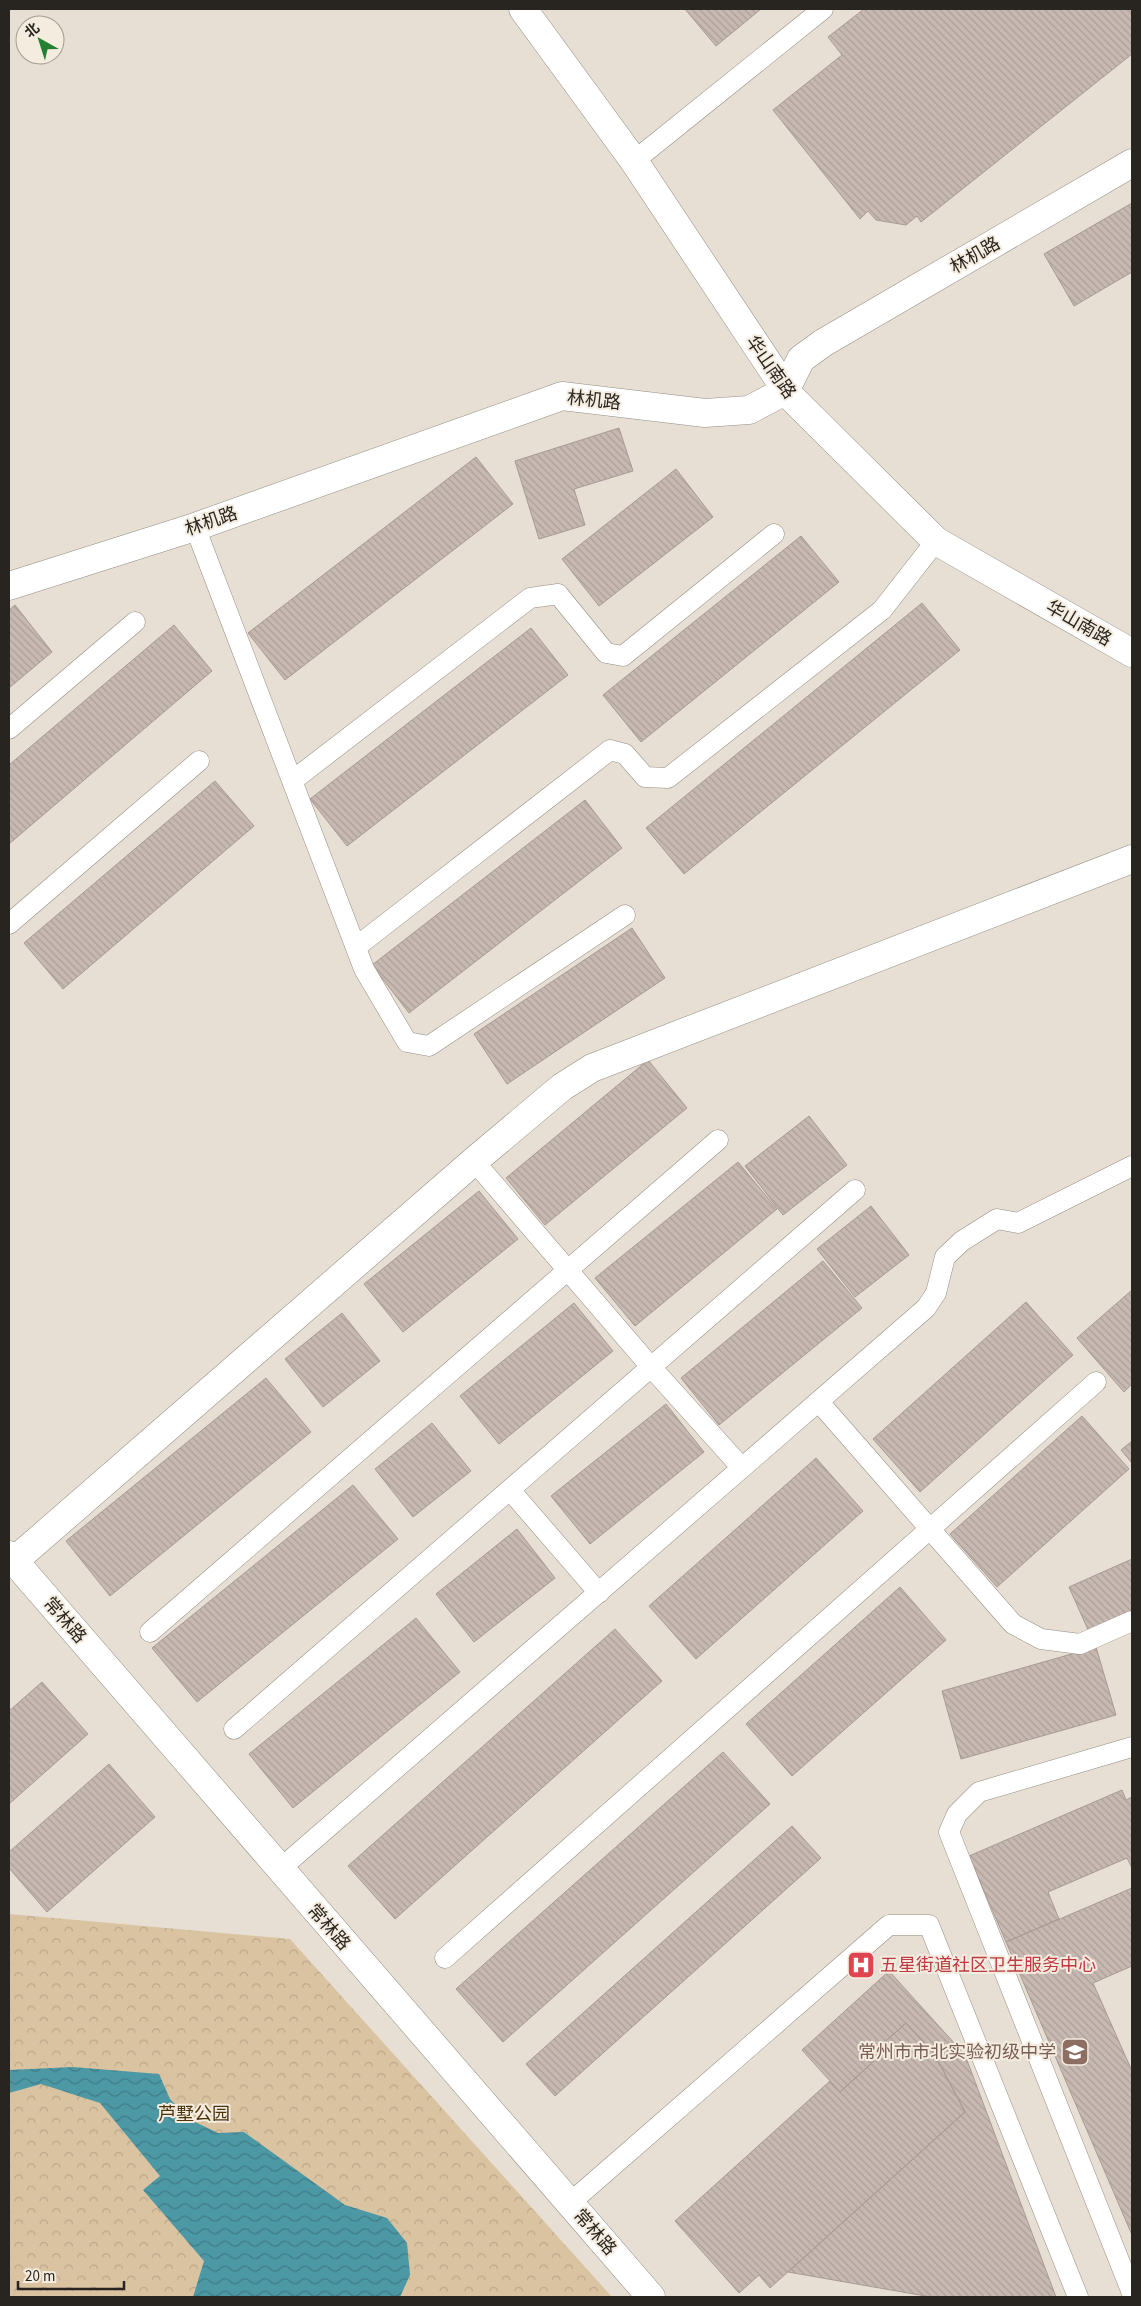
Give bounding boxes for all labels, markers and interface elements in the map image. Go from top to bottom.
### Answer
north arrow [15,15,65,65]
text: 北 [21,18,44,43]
street label: 林机路 [946,231,1005,280]
street label: 华山南路 [740,331,801,404]
street label: 林机路 [566,385,622,416]
street label: 林机路 [182,501,241,542]
street label: 华山南路 [1041,595,1116,652]
street label: 常林路 [37,1592,92,1649]
street label: 常林路 [301,1899,356,1956]
hospital icon: 五星街道社区卫生服务中心 [846,1950,876,1980]
place label: 五星街道社区卫生服务中心 [880,1953,1096,1978]
school or university icon: 常州市市北实验初级中学 [1060,2037,1090,2067]
place label: 常州市市北实验初级中学 [858,2040,1056,2065]
park label: 芦墅公园 [158,2102,230,2127]
street label: 常林路 [567,2204,622,2261]
scale bar [18,2258,124,2290]
text: 20 m [25,2266,55,2287]

